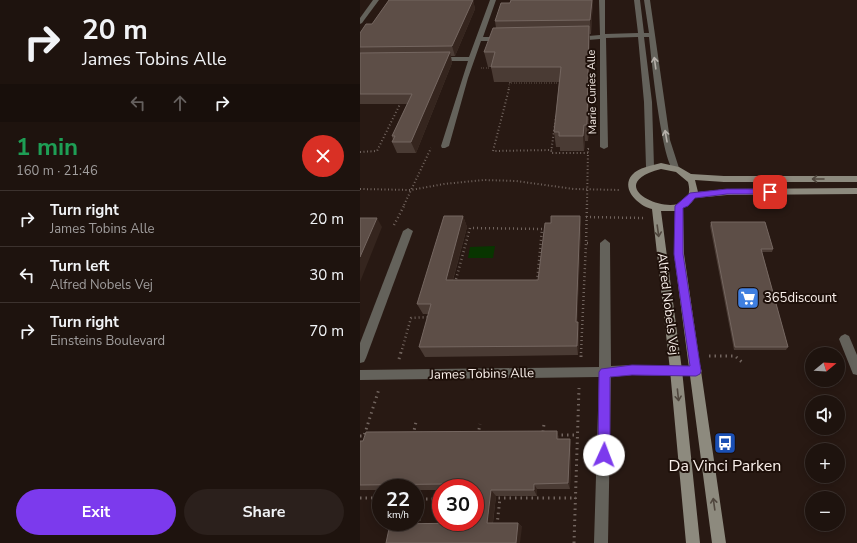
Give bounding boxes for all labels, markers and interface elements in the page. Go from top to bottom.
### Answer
text: 20 m [82,11,148,49]
icon: right [16,16,68,68]
text: James Tobins Alle [82,47,227,71]
street label: Marie Curies Alle [584,49,600,134]
one-way arrow [651,57,659,70]
icon: left [127,92,149,114]
icon: ahead [169,92,191,114]
icon: right [211,92,233,114]
one-way arrow [661,130,669,143]
text: 1 min [16,131,78,163]
button: close [302,135,344,177]
text: 160 m · 21:46 [16,162,98,180]
pin [753,175,787,209]
one-way arrow [812,175,825,183]
icon: arrive [759,181,781,203]
text: Turn right [50,200,119,220]
icon: right [16,208,38,230]
text: 20 m [309,209,344,229]
text: James Tobins Alle [50,220,154,238]
one-way arrow [654,224,662,237]
street label: Alfred Nobels Vej [653,252,683,356]
text: Turn left [50,256,109,276]
icon: left [16,264,38,286]
text: 30 m [309,265,344,285]
text: Alfred Nobels Vej [50,276,153,294]
supermarket icon: 365discount [735,285,761,311]
place label: 365discount [764,289,837,307]
text: Turn right [50,312,119,332]
icon: right [16,320,38,342]
text: 70 m [309,321,344,341]
text: Einsteins Boulevard [50,332,165,350]
north arrow [805,347,845,387]
map controls [805,347,845,531]
street label: James Tobins Alle [429,364,534,384]
one-way arrow [675,388,682,401]
button: sound [805,395,845,435]
bus stop icon: Da Vinci Parken [712,430,738,456]
position arrow [583,434,625,476]
button: + [805,443,845,483]
place label: Da Vinci Parken [669,455,781,477]
speed limit sign: 30 [432,479,484,531]
text: 22 [386,486,410,513]
button: Exit [16,489,176,535]
button: Share [184,489,344,535]
button: − [805,491,845,531]
one-way arrow [710,498,717,511]
text: km/h [387,508,409,522]

